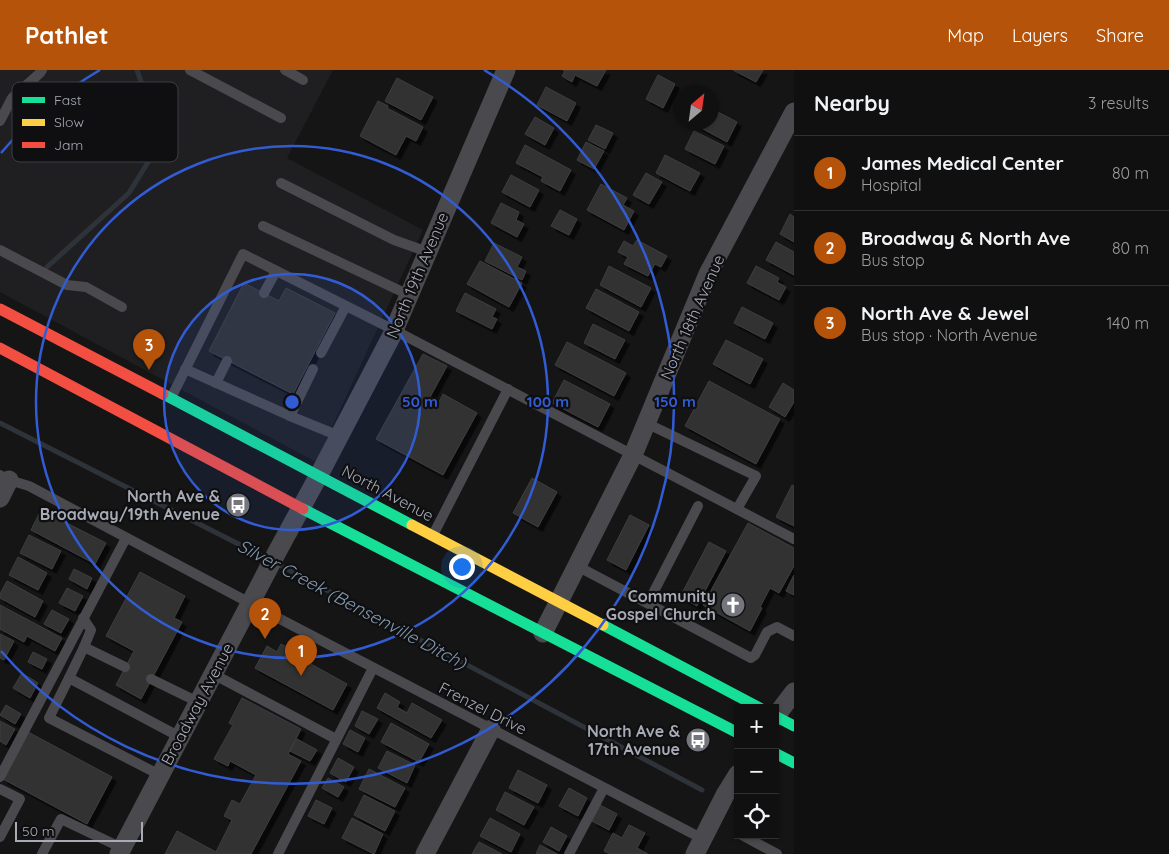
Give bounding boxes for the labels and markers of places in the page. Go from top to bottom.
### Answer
pin: 3 [133,329,165,370]
centre of rings [283,393,301,411]
place label: North Ave & Broadway/19th Avenue [40,486,220,524]
bus stop icon: North Ave & Broadway/19th Avenue [225,492,251,518]
place label: Community Gospel Church [606,586,716,624]
church icon: Community Gospel Church [720,592,746,618]
pin: 2 [249,598,281,639]
pin: 1 [285,635,317,676]
place label: North Ave & 17th Avenue [587,721,680,759]
bus stop icon: North Ave & 17th Avenue [685,727,711,753]

